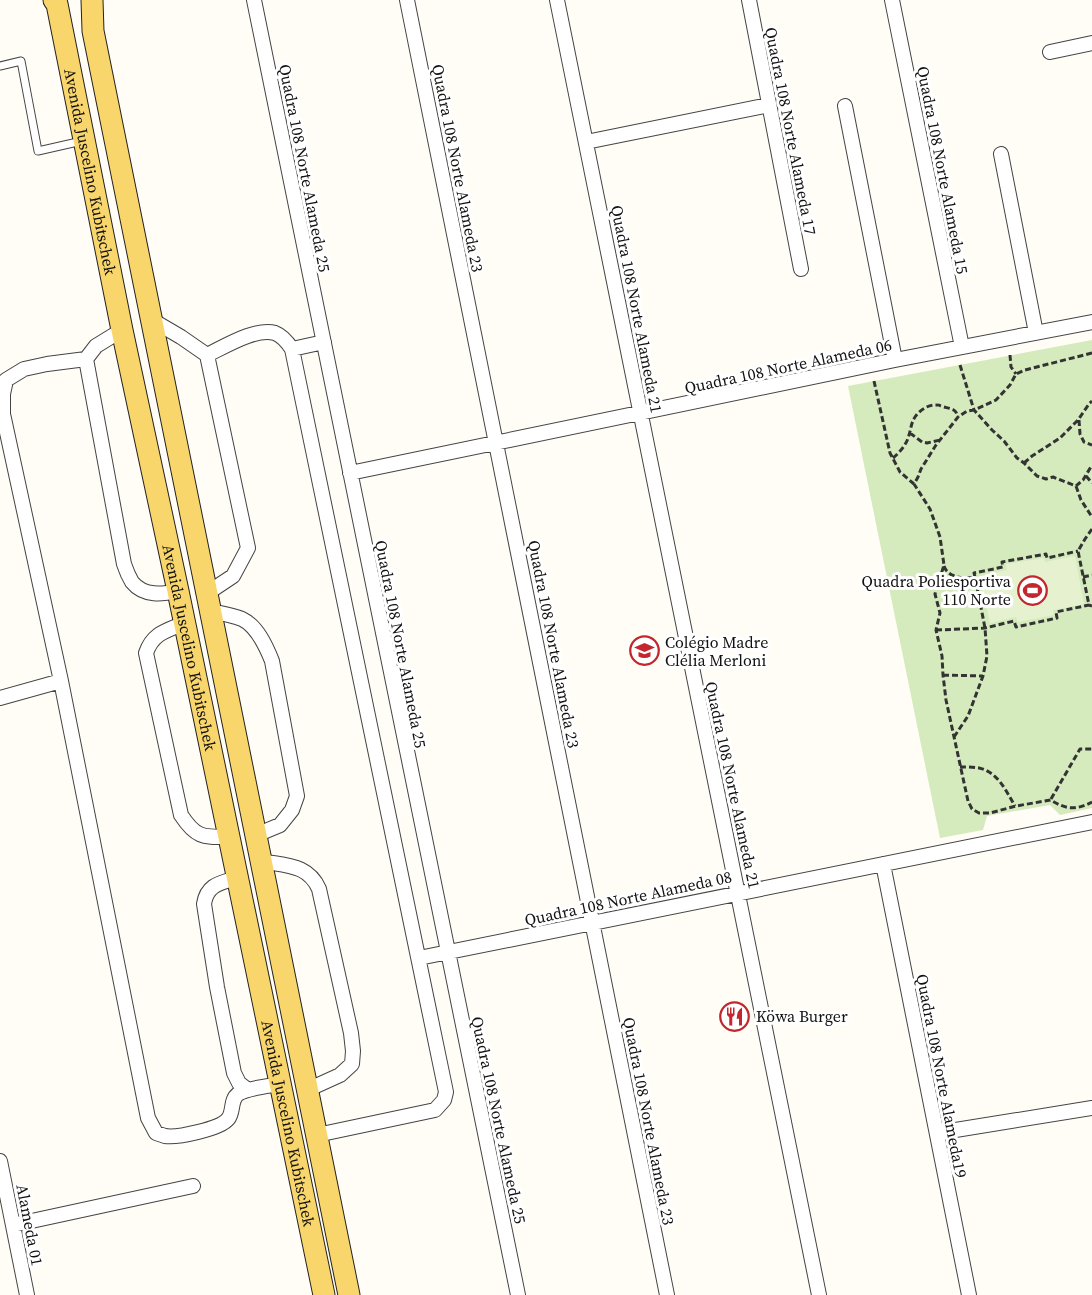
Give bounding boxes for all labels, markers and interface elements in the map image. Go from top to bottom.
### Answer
street label: Quadra 108 Norte Alameda 17 [760,25,822,237]
street label: Quadra 108 Norte Alameda 25 [274,62,336,274]
street label: Quadra 108 Norte Alameda 23 [427,62,489,274]
street label: Quadra 108 Norte Alameda 15 [912,64,974,276]
street label: Avenida Juscelino Kubitschek [59,66,122,277]
street label: Quadra 108 Norte Alameda 21 [606,203,668,415]
street label: Quadra 108 Norte Alameda 06 [682,333,894,399]
street label: Quadra 108 Norte Alameda 25 [370,538,432,750]
street label: Quadra 108 Norte Alameda 23 [523,538,585,750]
street label: Avenida Juscelino Kubitschek [157,542,222,753]
place label: Quadra Poliesportiva 110 Norte [862,570,1012,610]
sports icon: Quadra Poliesportiva 110 Norte [1016,574,1048,606]
place label: Colégio Madre Clélia Merloni [665,631,768,671]
school or university icon: Colégio Madre Clélia Merloni [628,635,660,667]
street label: Quadra 108 Norte Alameda 21 [700,679,766,891]
street label: Quadra 108 Norte Alameda 08 [522,865,734,931]
street label: Quadra 108 Norte Alameda19 [911,972,973,1180]
restaurant icon: Köwa Burger [719,1000,751,1032]
place label: Köwa Burger [756,1005,848,1027]
street label: Quadra 108 Norte Alameda 25 [466,1014,532,1226]
street label: Quadra 108 Norte Alameda 23 [618,1015,680,1227]
street label: Avenida Juscelino Kubitschek [256,1018,321,1229]
street label: Alameda 01 [11,1182,49,1268]

